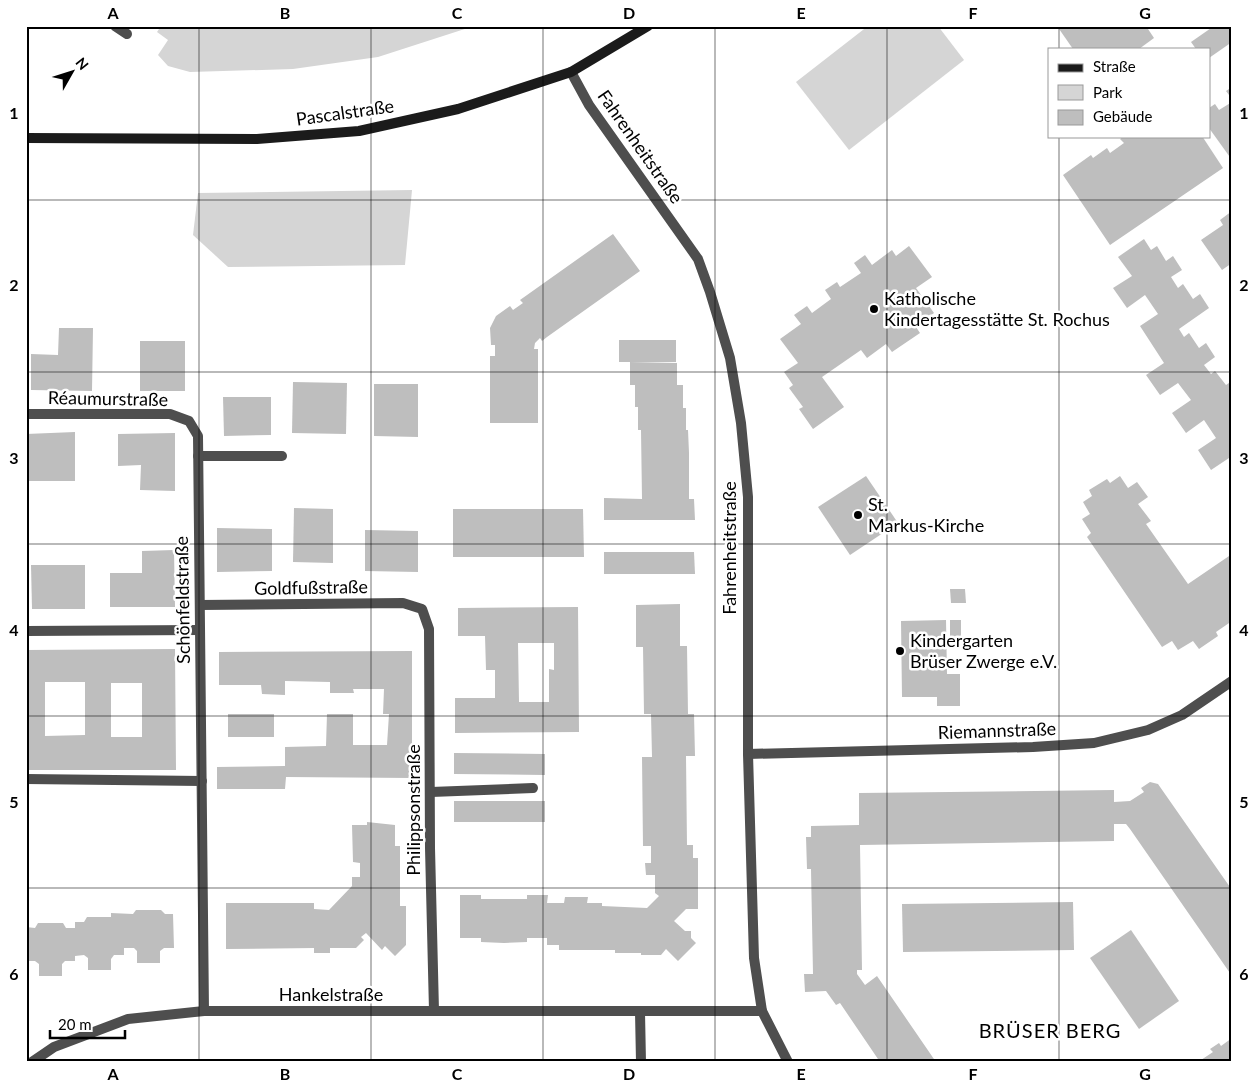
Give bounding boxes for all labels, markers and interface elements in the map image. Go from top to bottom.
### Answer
text: A [106,3,119,22]
text: B [280,3,290,22]
text: C [452,3,463,22]
text: D [623,3,635,22]
text: E [796,3,806,22]
text: F [968,3,978,22]
text: G [1139,3,1151,22]
north arrow [48,48,98,98]
legend [1048,48,1210,138]
text: N [72,54,92,73]
text: Straße [1093,57,1136,75]
text: Park [1093,83,1123,101]
street label: Fahrenheitstraße [594,85,688,207]
street label: Pascalstraße [295,94,395,130]
text: 1 [9,103,19,122]
text: 1 [1239,103,1249,122]
text: Gebäude [1093,107,1152,125]
text: 2 [9,275,19,294]
text: 2 [1239,275,1249,294]
place label: Katholische Kindertagesstätte St. Rochus [884,287,1110,330]
marker: Katholische Kindertagesstätte St. Rochus [868,303,880,315]
street label: Réaumurstraße [48,386,168,410]
text: 3 [9,448,19,467]
text: 3 [1239,448,1249,467]
street label: Fahrenheitstraße [718,481,740,615]
place label: St. Markus-Kirche [868,493,984,536]
marker: St. Markus-Kirche [852,509,864,521]
street label: Schönfeldstraße [170,536,194,664]
street label: Goldfußstraße [254,575,368,599]
text: 4 [9,620,19,639]
text: 4 [1239,620,1249,639]
place label: Kindergarten Brüser Zwerge e.V. [910,629,1057,672]
marker: Kindergarten Brüser Zwerge e.V. [894,645,906,657]
street label: Riemannstraße [937,717,1057,743]
street label: Philippsonstraße [402,744,424,876]
text: 5 [9,792,19,811]
text: 5 [1239,792,1249,811]
text: 6 [9,964,19,983]
text: 6 [1239,964,1249,983]
street label: Hankelstraße [279,983,383,1005]
scale bar [50,1008,125,1040]
text: 20 m [58,1015,92,1033]
district label: BRÜSER BERG [979,1018,1121,1042]
text: A [106,1064,119,1083]
text: B [280,1064,290,1083]
text: C [452,1064,463,1083]
text: D [623,1064,635,1083]
text: E [796,1064,806,1083]
text: F [968,1064,978,1083]
text: G [1139,1064,1151,1083]

